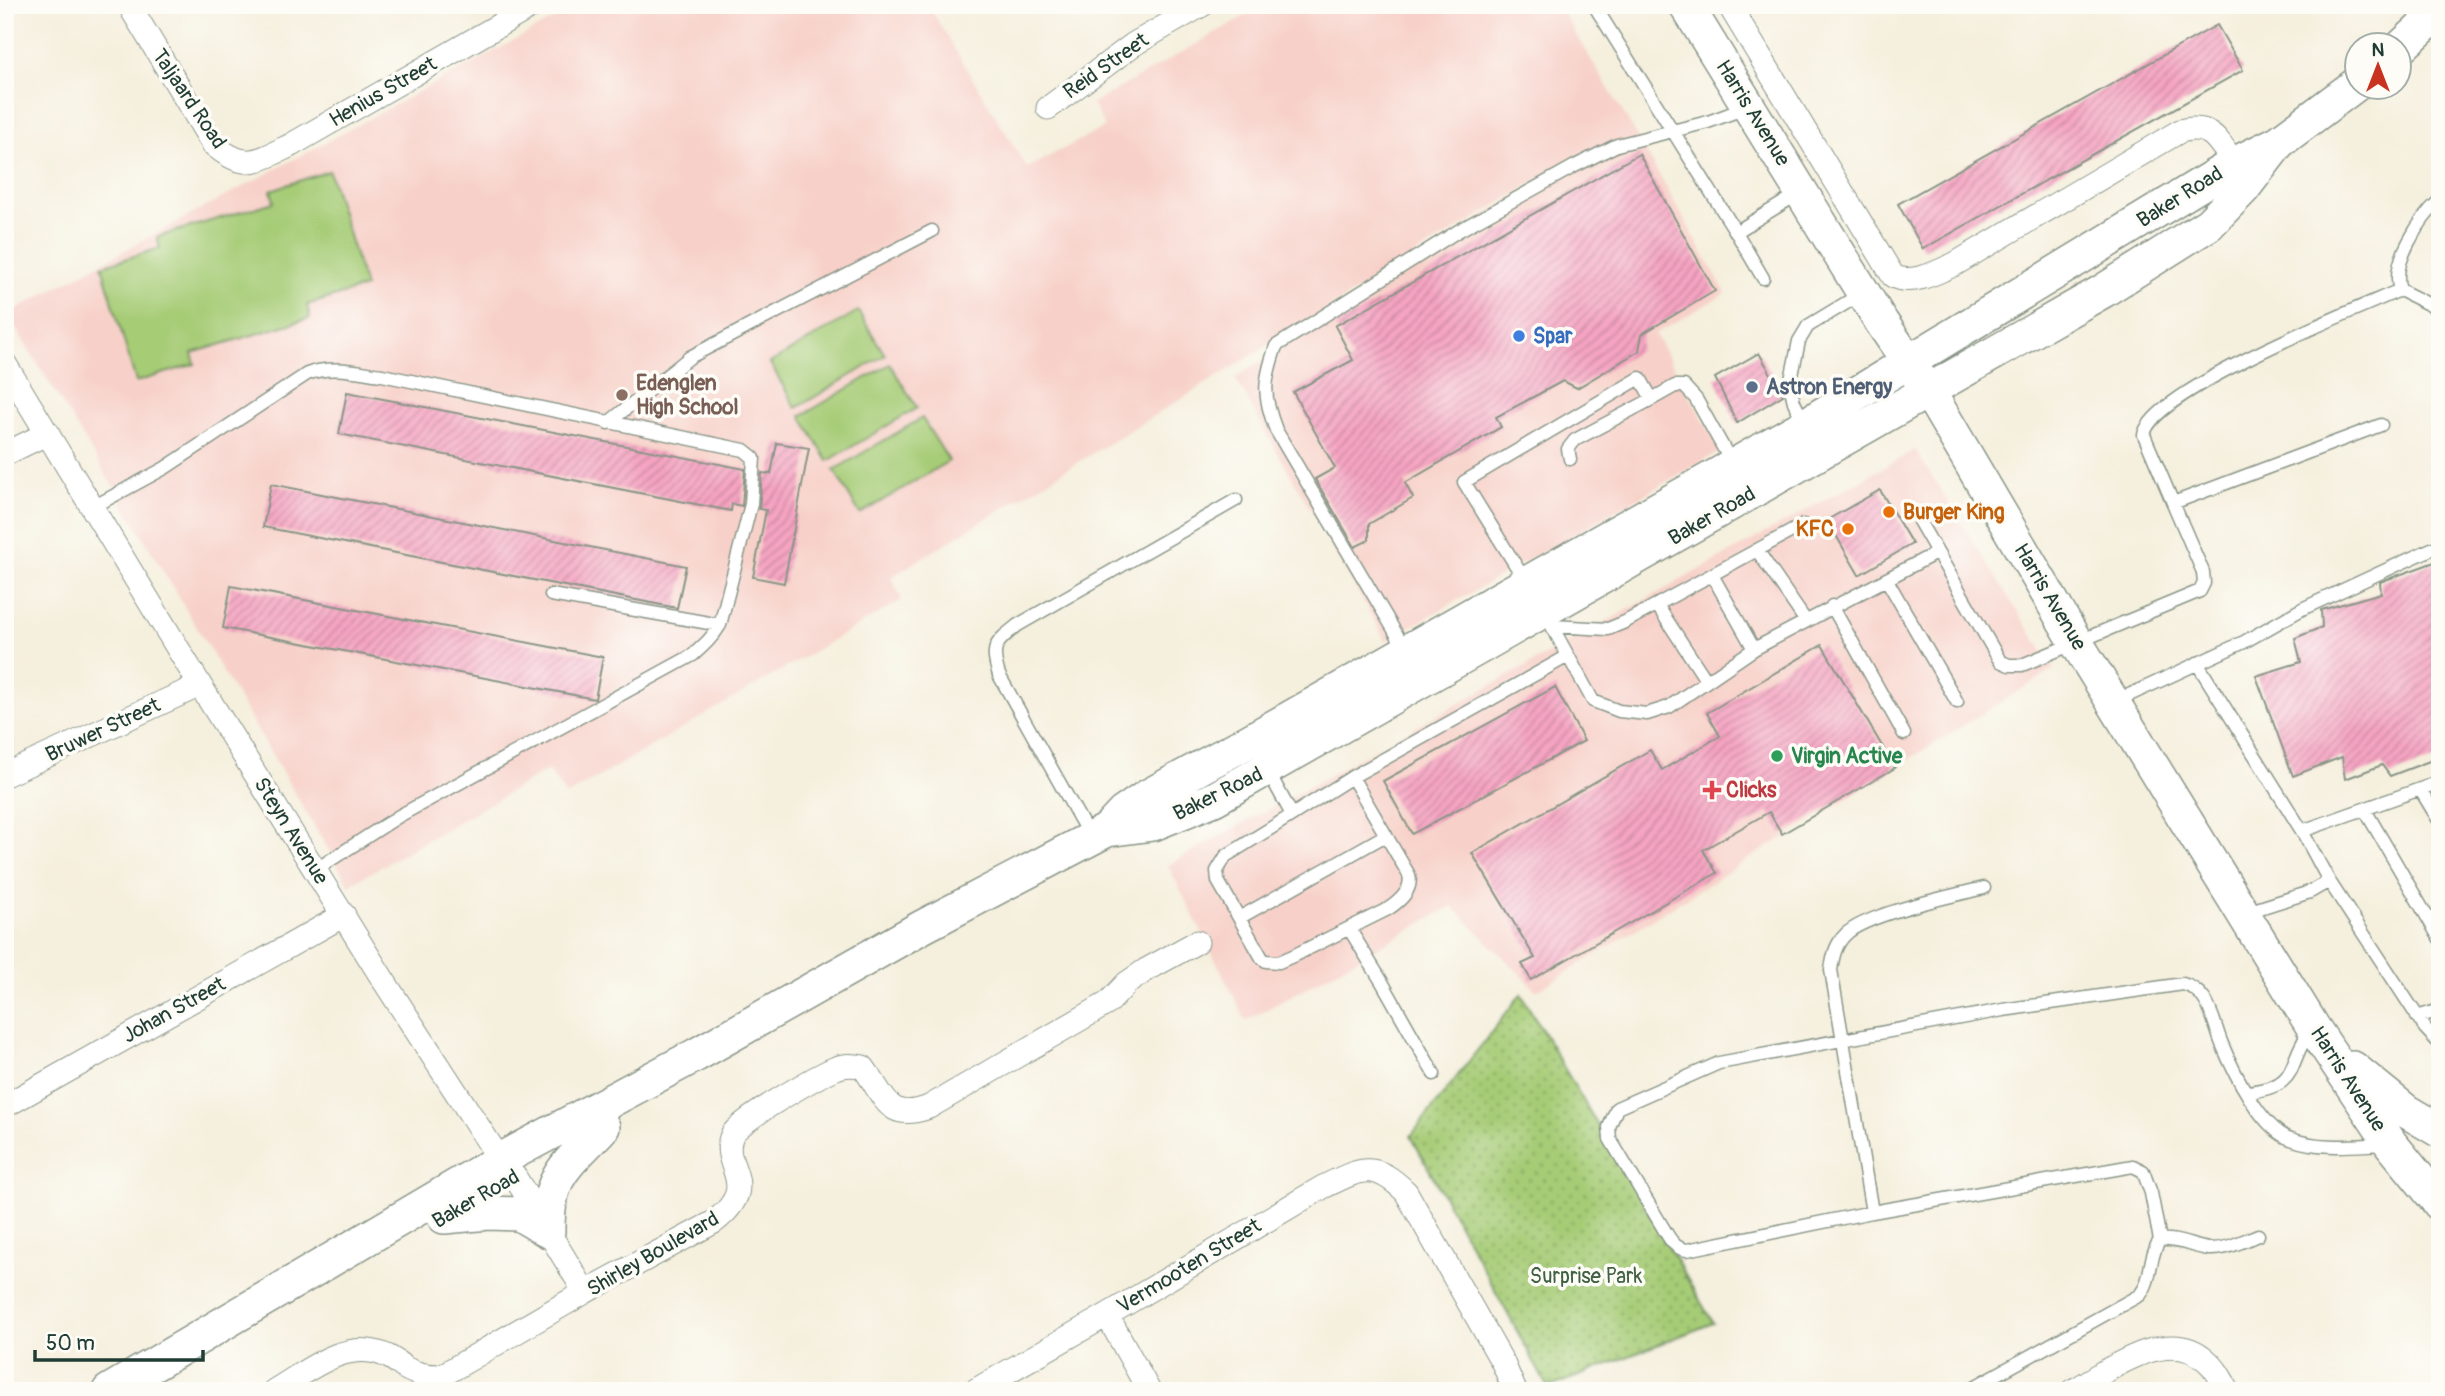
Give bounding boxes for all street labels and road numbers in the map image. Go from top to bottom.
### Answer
street label: Reid Street [1058,27,1154,105]
street label: Taljaard Road [146,44,232,154]
street label: Henius Street [325,50,442,134]
street label: Harris Avenue [1710,55,1797,172]
street label: Baker Road [2132,160,2228,234]
street label: Baker Road [1664,480,1760,552]
street label: Harris Avenue [2007,538,2093,656]
street label: Bruwer Street [41,691,165,768]
street label: Baker Road [1169,761,1267,827]
street label: Steyn Avenue [247,773,335,890]
street label: Johan Street [118,970,231,1049]
street label: Harris Avenue [2304,1021,2392,1137]
street label: Baker Road [428,1163,524,1235]
street label: Shirley Boulevard [582,1205,724,1303]
street label: Vermooten Street [1112,1212,1266,1320]

